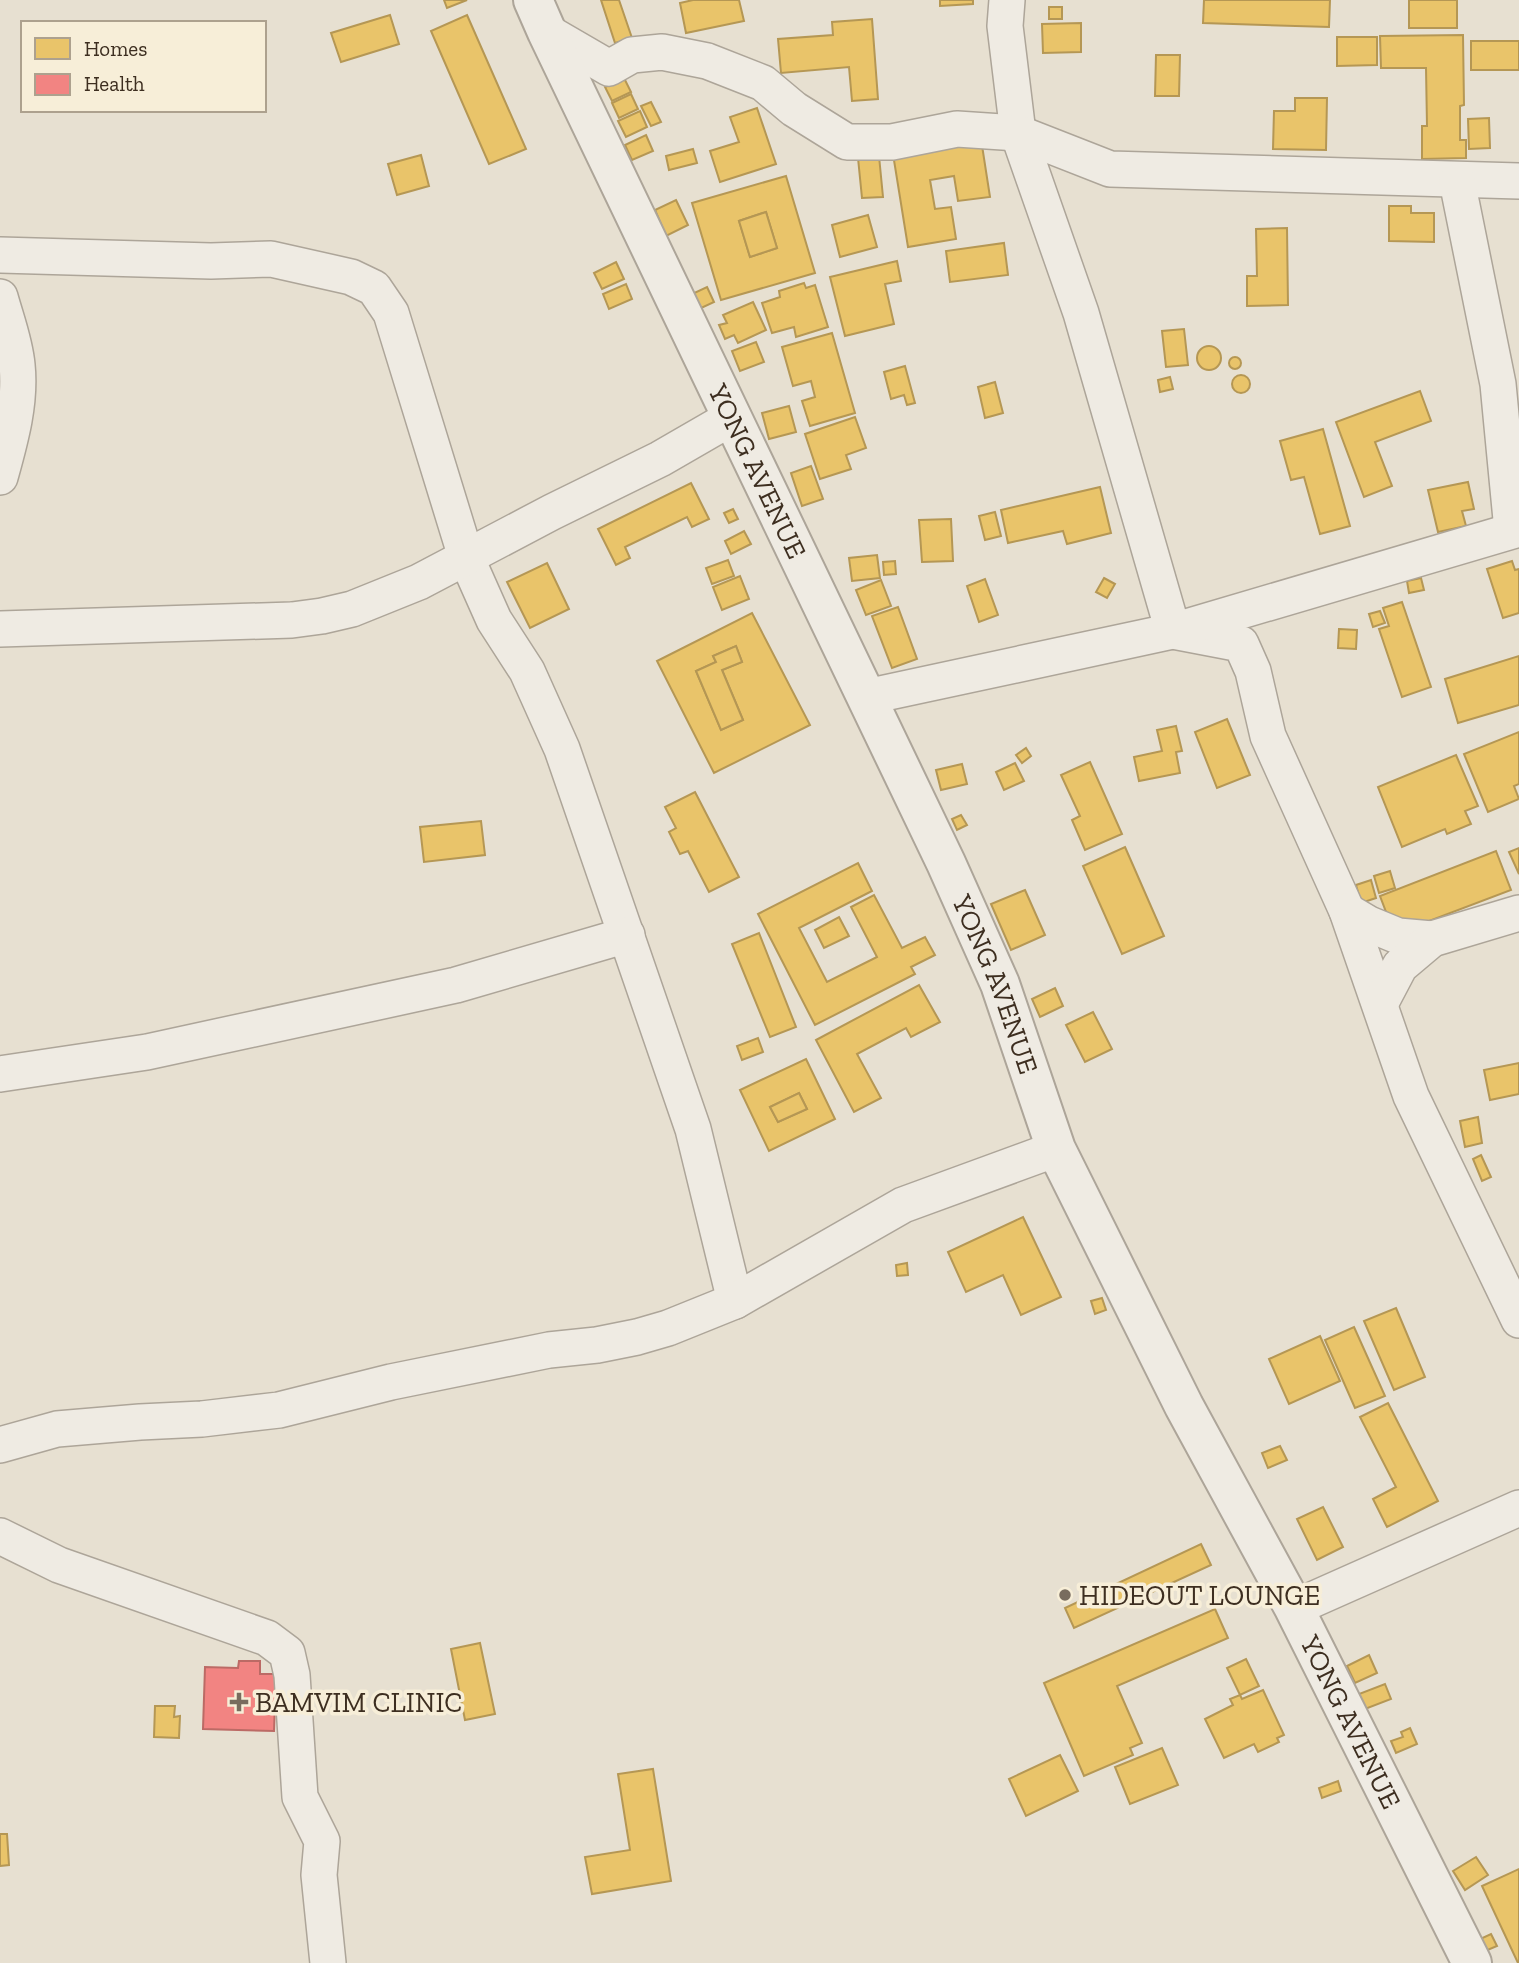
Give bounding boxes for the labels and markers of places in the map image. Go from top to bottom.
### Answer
place label: HIDEOUT LOUNGE [1079,1579,1320,1612]
marker: HIDEOUT LOUNGE [1057,1587,1073,1603]
place label: BAMVIM CLINIC [255,1686,462,1719]
marker: BAMVIM CLINIC [229,1692,249,1712]

